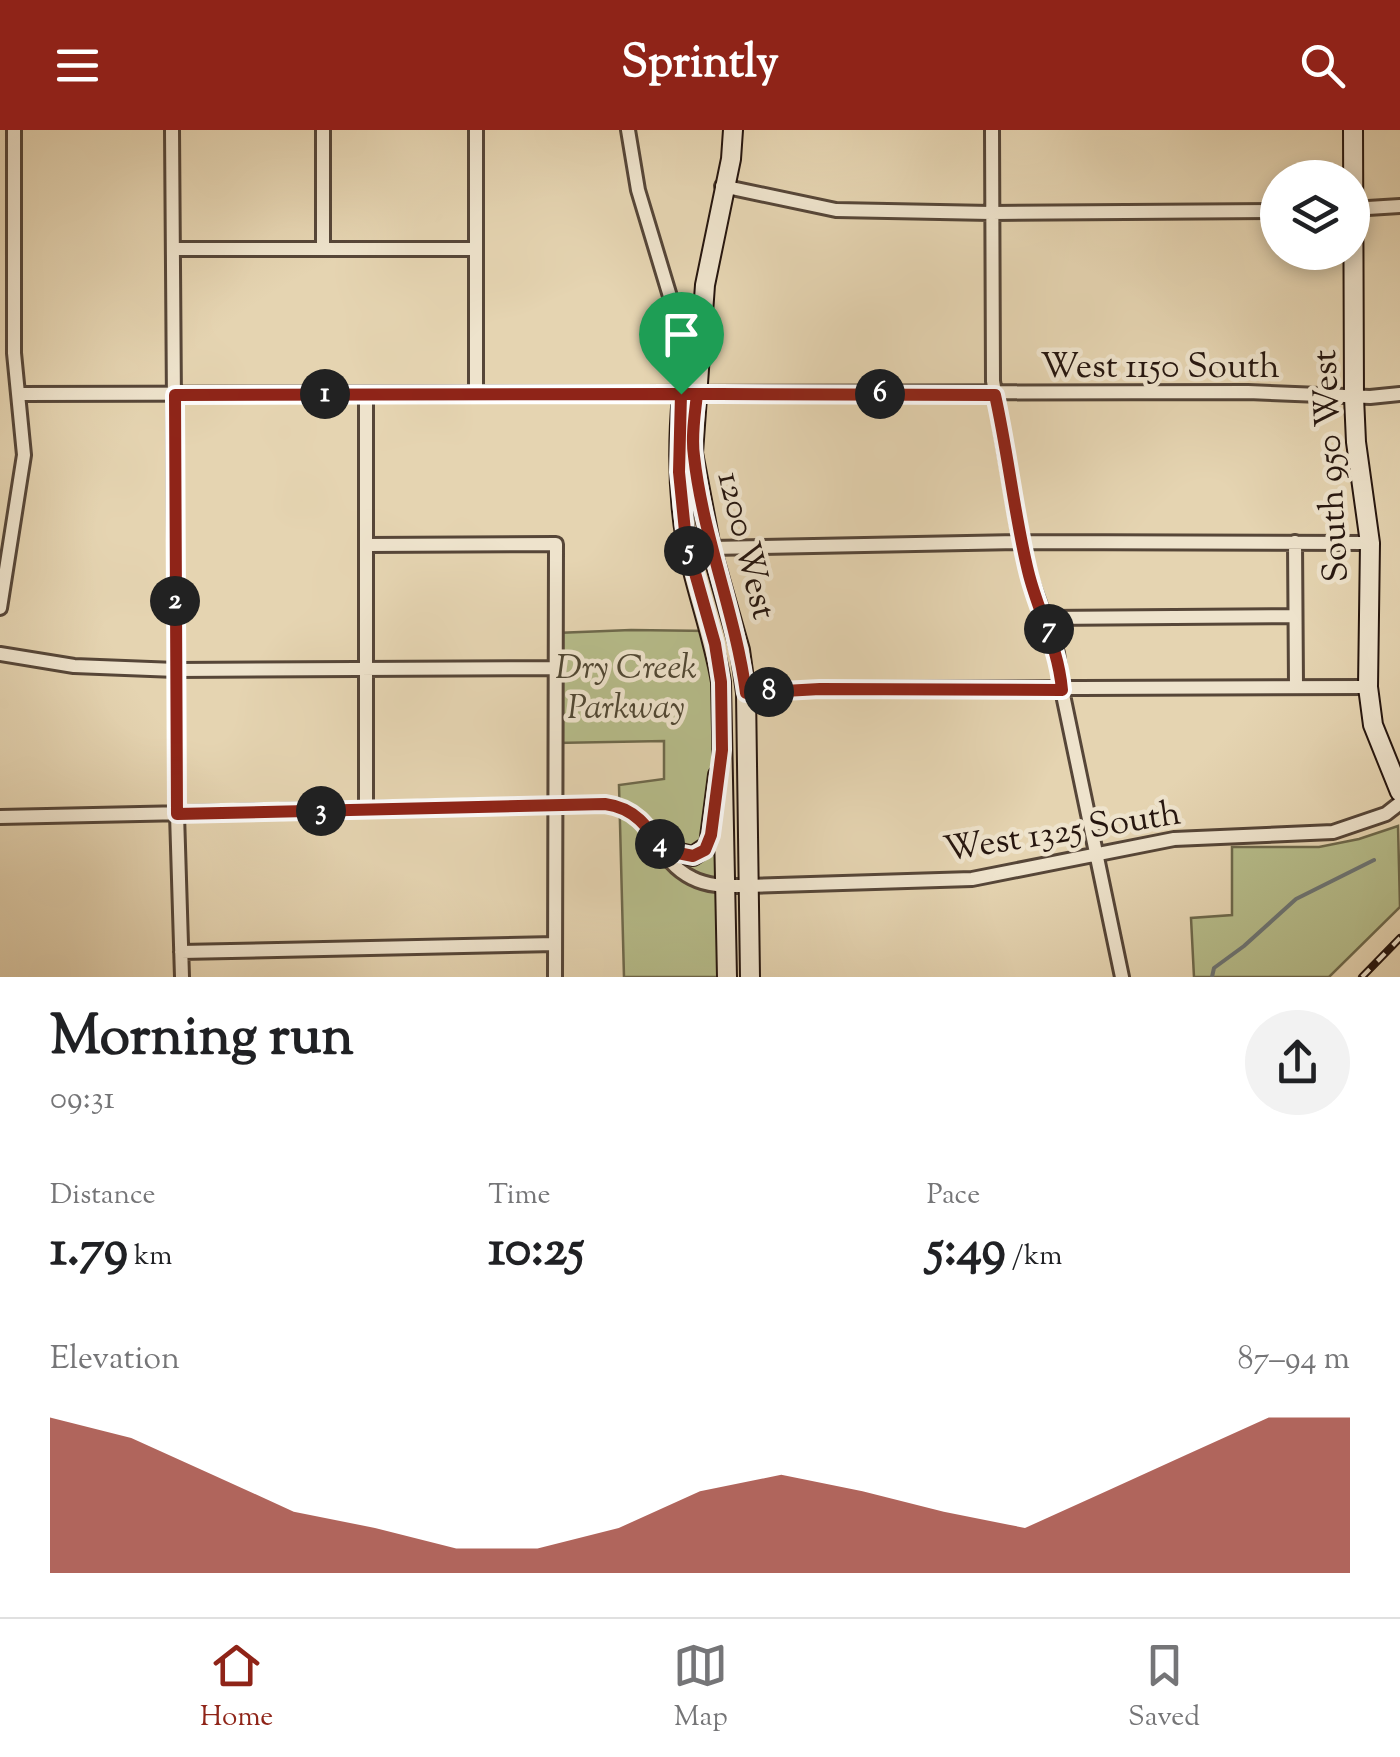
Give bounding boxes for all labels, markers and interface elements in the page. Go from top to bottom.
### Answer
text: Sprintly [621,33,779,98]
icon: menu [50,38,105,93]
icon: search [1295,38,1350,93]
map controls [1260,160,1370,270]
button: layers [1260,160,1370,270]
pin [639,292,724,395]
icon: arrive [654,307,709,362]
street label: West 1150 South [1040,343,1280,394]
street label: South 950 West [1301,348,1364,583]
pin: 1 [300,369,350,419]
pin: 6 [855,369,905,419]
text: 1 [320,374,330,414]
text: 6 [873,374,887,414]
street label: 1200 West [702,467,788,625]
pin: 5 [664,526,714,576]
text: 5 [684,531,694,571]
pin: 2 [150,576,200,626]
text: 2 [168,581,182,621]
pin: 7 [1024,604,1074,654]
text: 7 [1042,609,1056,649]
park label: Dry Creek Parkway [555,644,697,735]
pin: 8 [744,667,794,717]
text: 8 [762,672,776,712]
pin: 3 [296,786,346,836]
street label: West 1325 South [940,790,1185,877]
text: 3 [315,791,327,831]
pin: 4 [635,819,685,869]
text: 4 [653,824,667,864]
text: Morning run [50,1000,354,1079]
button: share [1245,1010,1350,1115]
text: 09:31 [50,1077,115,1123]
text: Distance [50,1176,156,1216]
text: Time [488,1176,551,1216]
text: Pace [927,1176,980,1216]
text: 1.79 [50,1216,128,1288]
text: 10:25 [488,1216,584,1288]
text: 5:49 [927,1216,1006,1288]
text: km [128,1237,172,1277]
text: /km [1006,1237,1062,1277]
text: Elevation [50,1337,180,1383]
text: 87–94 m [1238,1337,1350,1383]
tab: Home [200,1638,273,1738]
tab: Map [673,1638,728,1738]
tab: Saved [1128,1638,1200,1738]

